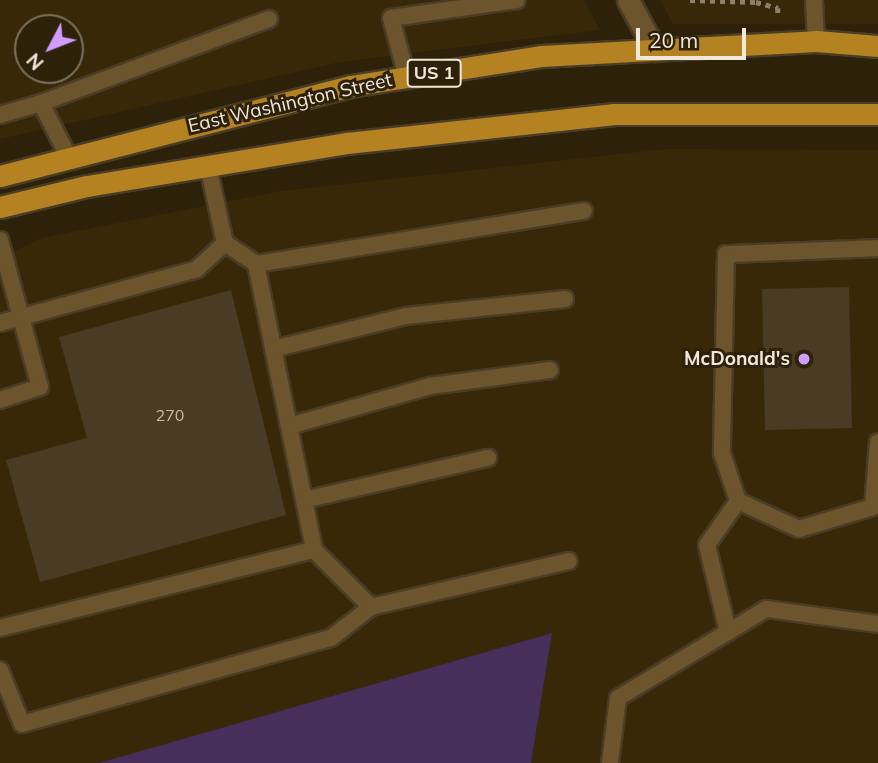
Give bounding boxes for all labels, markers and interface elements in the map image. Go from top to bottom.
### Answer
north arrow [14,14,84,84]
scale bar [640,14,750,58]
text: 20 m [649,27,698,53]
text: N [21,48,49,75]
road number: US 1 [406,58,462,88]
street label: East Washington Street [186,68,394,138]
place label: McDonald's [684,348,790,370]
marker: McDonald's [796,351,812,367]
house number: 270 [156,405,184,425]

